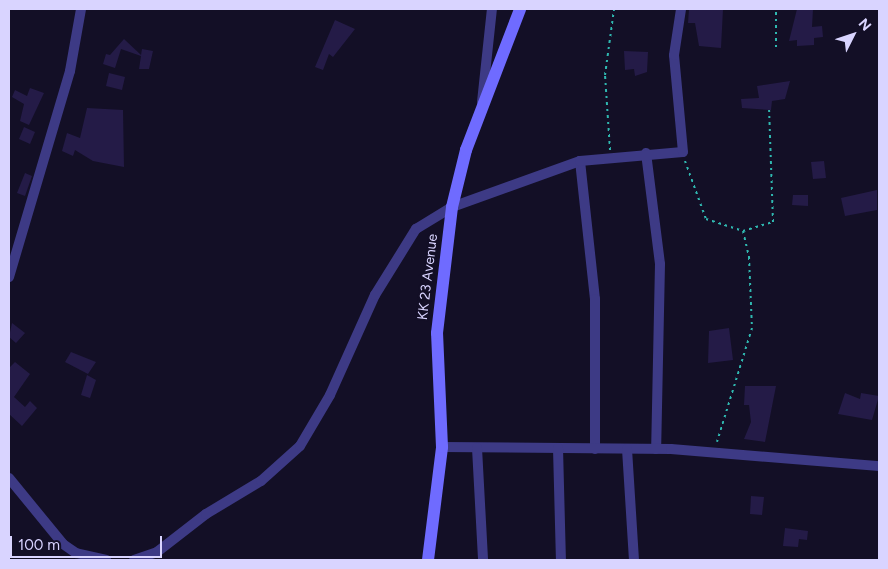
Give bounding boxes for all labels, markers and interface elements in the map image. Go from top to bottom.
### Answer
north arrow [828,10,878,60]
text: N [855,15,875,34]
street label: KK 23 Avenue [414,233,442,321]
scale bar [12,526,165,558]
text: 100 m [18,536,60,554]

